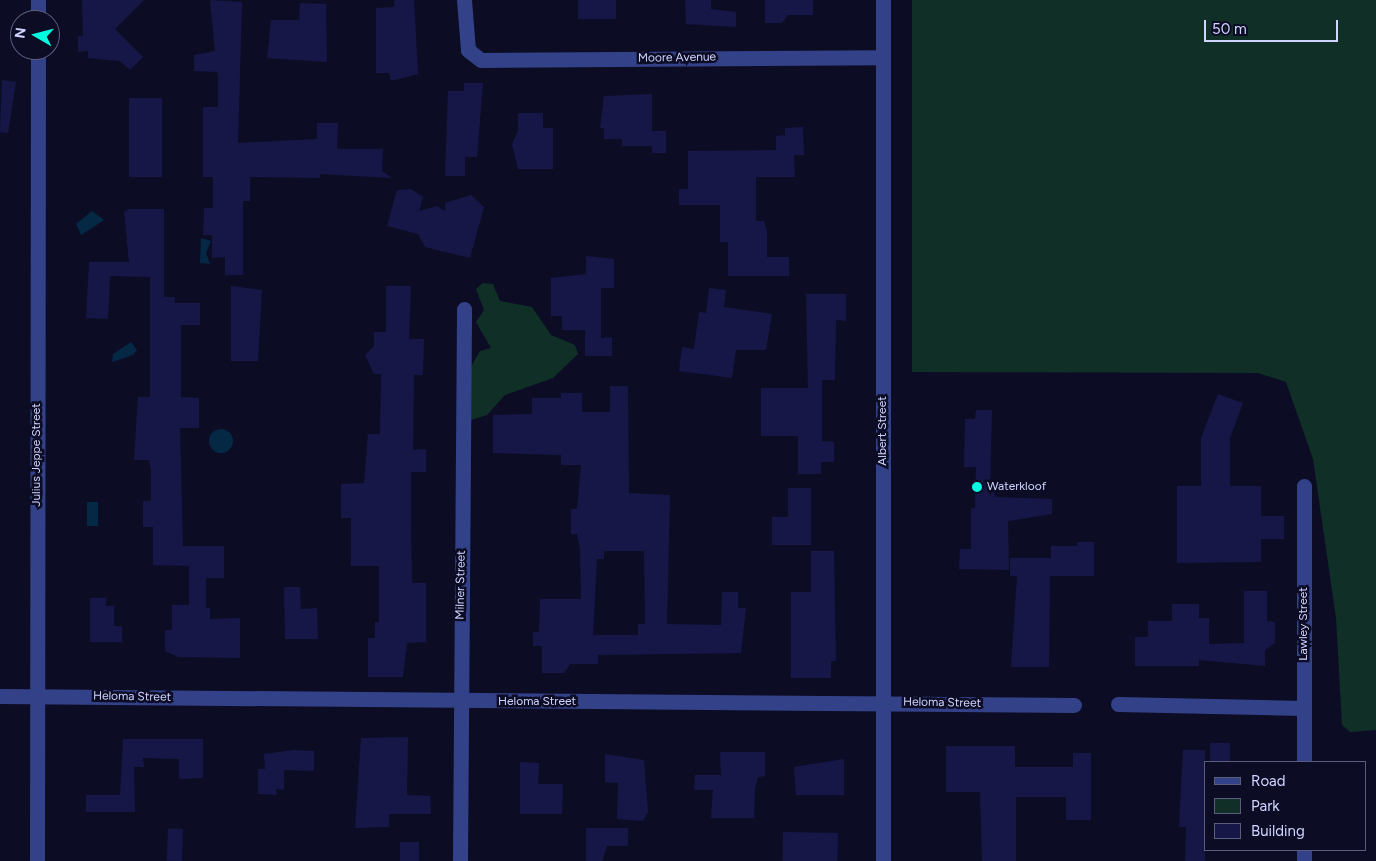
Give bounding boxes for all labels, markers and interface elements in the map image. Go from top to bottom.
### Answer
north arrow [10,10,60,60]
scale bar [1206,10,1340,42]
text: 50 m [1212,20,1247,38]
text: N [11,26,30,40]
street label: Moore Avenue [638,50,716,66]
street label: Albert Street [876,396,890,466]
street label: Julius Jeppe Street [30,403,44,507]
place label: Waterkloof [987,480,1046,494]
marker: Waterkloof [971,481,983,493]
street label: Milner Street [453,550,469,620]
street label: Lawley Street [1297,587,1311,661]
street label: Heloma Street [93,689,171,705]
street label: Heloma Street [498,695,576,709]
street label: Heloma Street [903,695,981,711]
legend [1204,761,1366,851]
text: Road [1251,772,1286,790]
text: Park [1251,797,1280,815]
text: Building [1251,822,1305,840]

